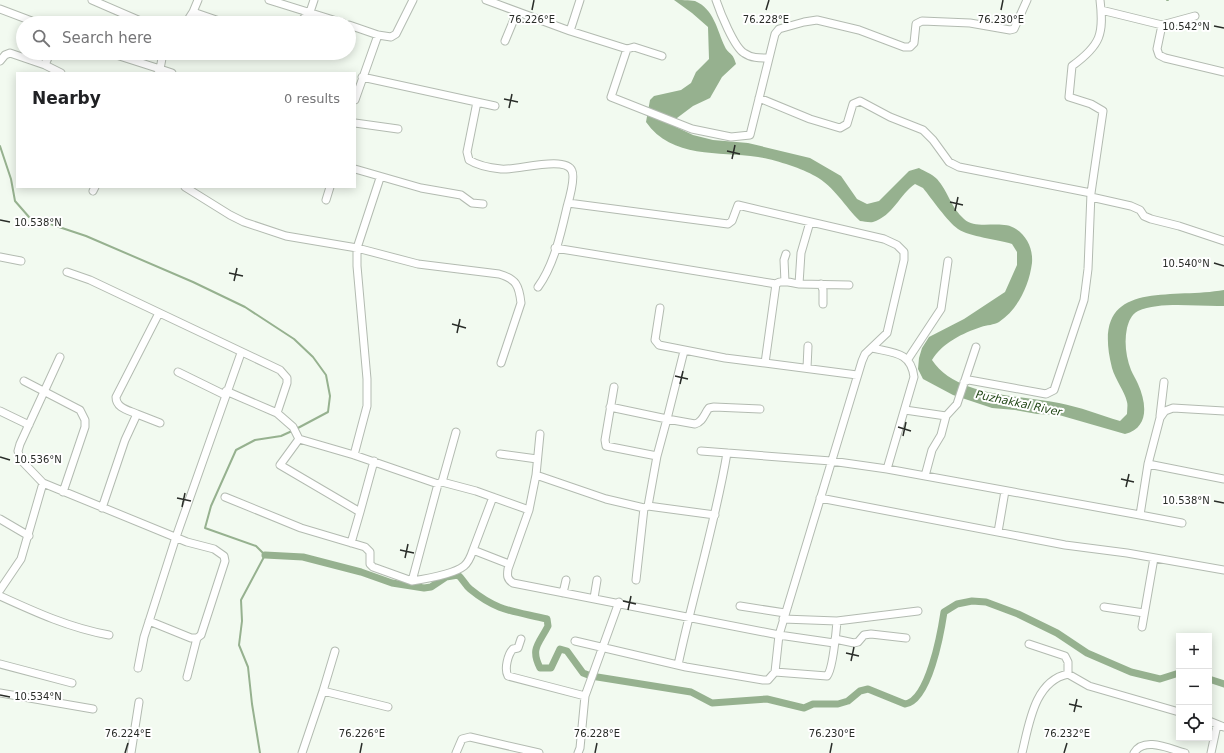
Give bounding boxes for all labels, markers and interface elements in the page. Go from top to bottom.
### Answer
text: 76.226°E [509,14,555,25]
text: 76.228°E [743,14,789,25]
text: 76.230°E [978,14,1024,25]
search box [16,16,356,60]
text: 10.542°N [1162,21,1210,32]
icon: search [30,27,52,49]
text: Search here [62,29,152,47]
text: Nearby [32,88,101,108]
text: 0 results [284,91,340,106]
text: 10.538°N [14,217,62,228]
text: 10.540°N [1162,258,1210,269]
water label: Puzhakkal River [975,388,1065,419]
text: 10.536°N [14,454,62,465]
text: 10.538°N [1162,495,1210,506]
map controls [1176,633,1212,741]
button: + [1176,633,1212,669]
button: − [1176,669,1212,705]
text: 10.534°N [14,691,62,702]
button: locate [1176,705,1212,741]
text: 76.224°E [105,728,151,739]
text: 76.226°E [339,728,385,739]
text: 76.228°E [574,728,620,739]
text: 76.230°E [809,728,855,739]
text: 76.232°E [1044,728,1090,739]

